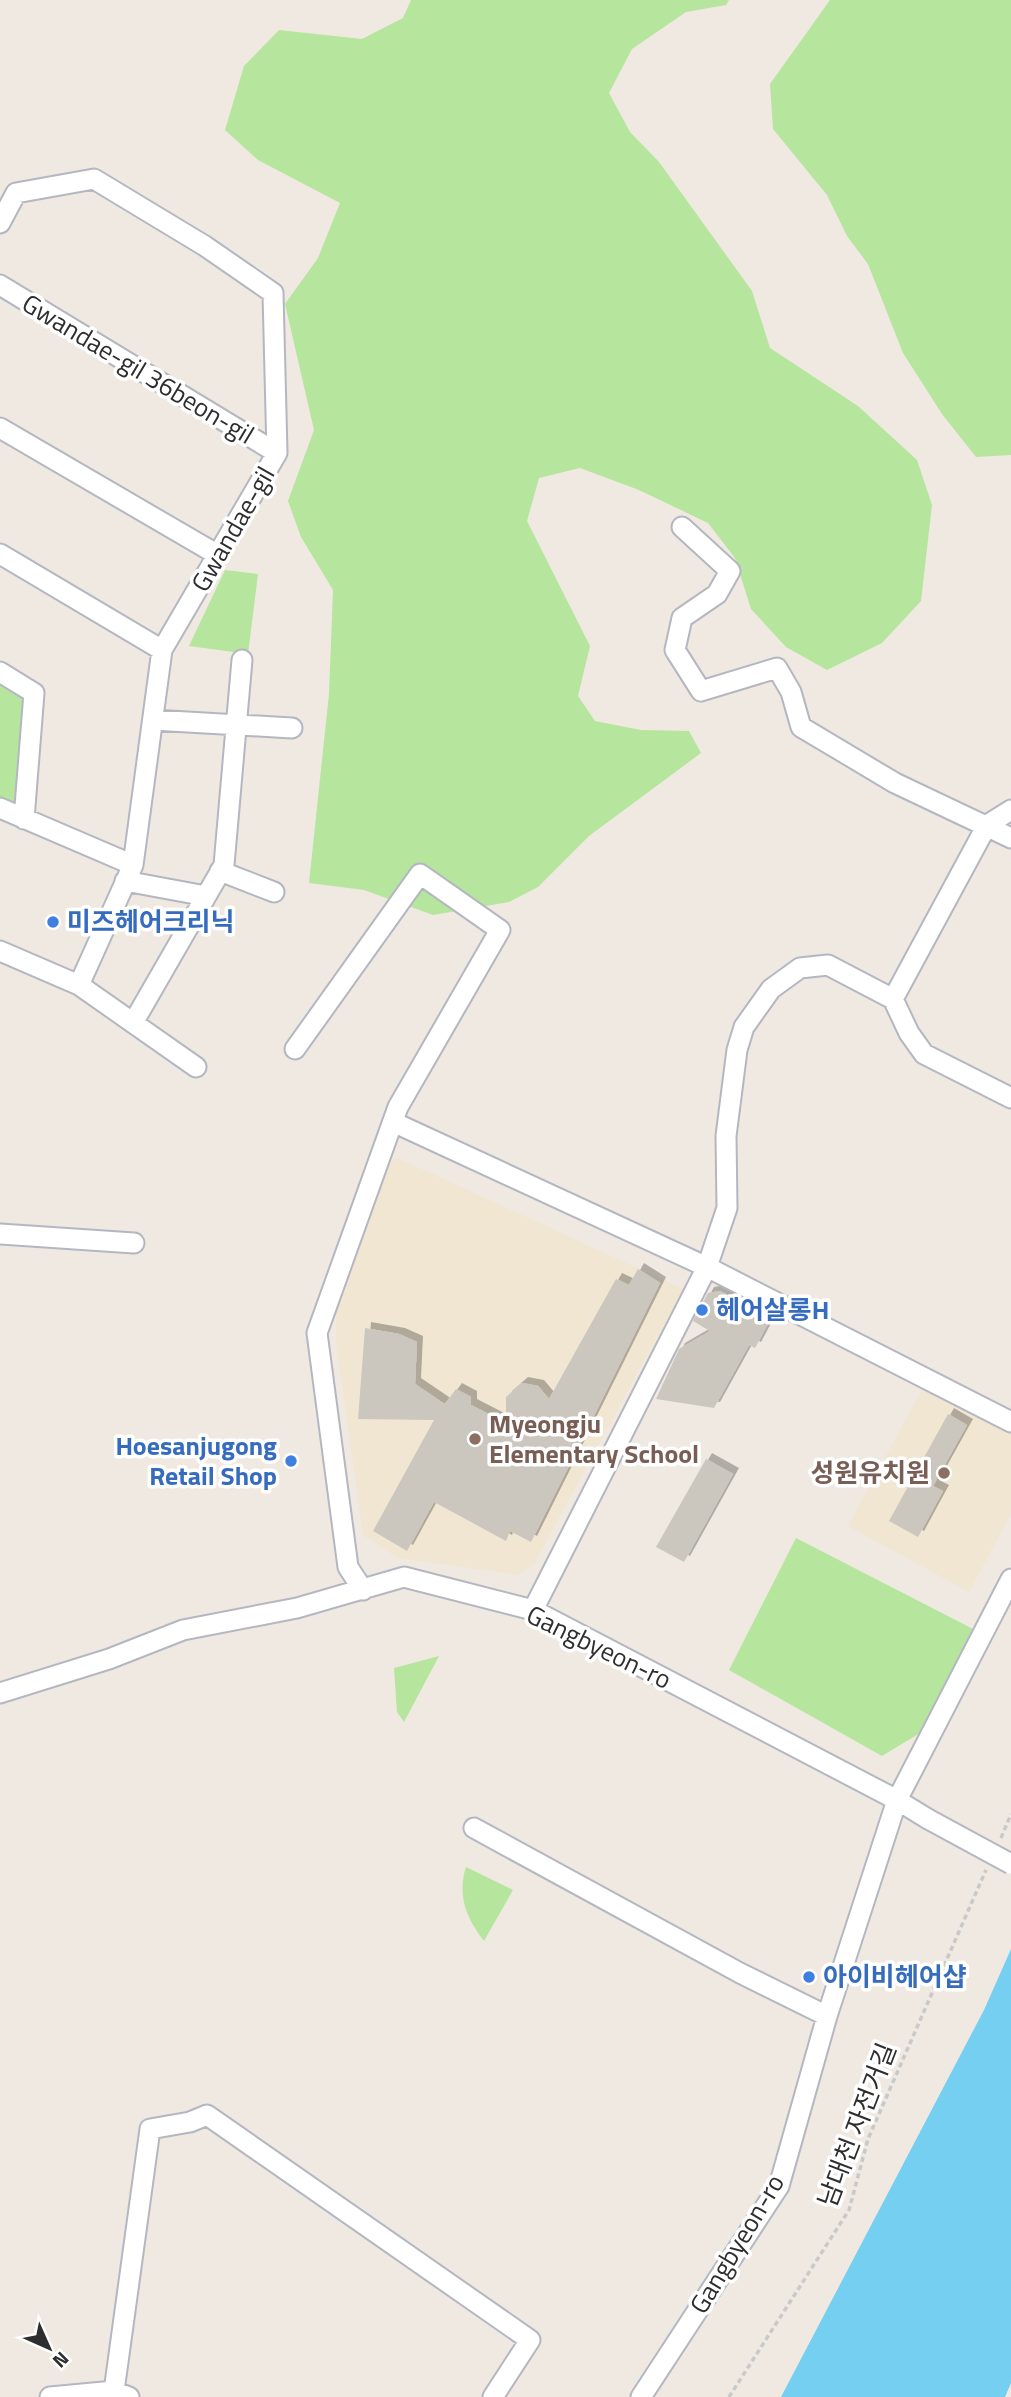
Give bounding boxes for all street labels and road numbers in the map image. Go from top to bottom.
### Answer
street label: Gwandae-gil 36beon-gil [15,284,262,453]
street label: Gwandae-gil [181,459,284,599]
street label: Gangbyeon-ro [520,1595,678,1698]
street label: 남대천 자전거길 [807,2037,906,2213]
street label: Gangbyeon-ro [679,2166,794,2321]

